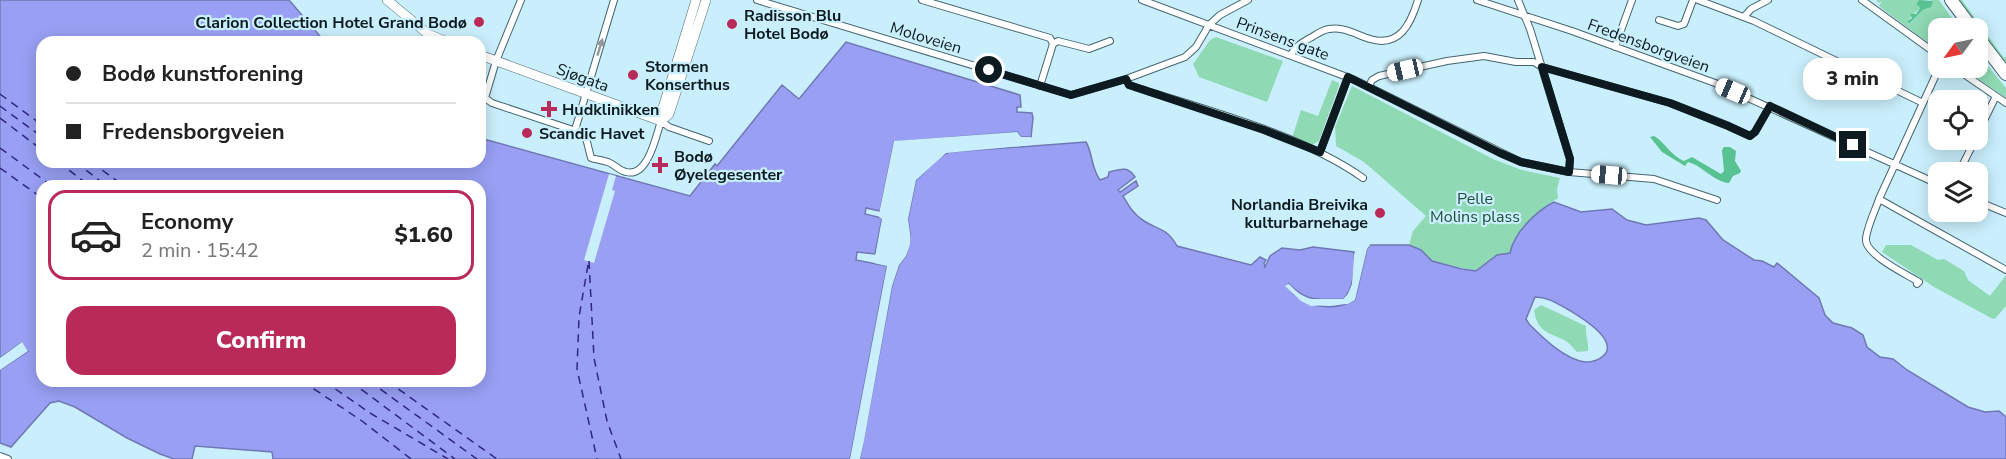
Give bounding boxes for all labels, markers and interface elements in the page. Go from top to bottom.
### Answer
place label: Radisson Blu Hotel Bodø [744,5,841,45]
place label: Clarion Collection Hotel Grand Bodø [195,12,467,34]
street label: Prinsens gate [1233,12,1332,66]
street label: Fredensborgveien [1584,14,1713,78]
marker: Clarion Collection Hotel Grand Bodø [472,15,486,29]
marker: Radisson Blu Hotel Bodø [725,17,739,31]
street label: Moloveien [887,17,964,59]
north arrow [1928,18,1988,78]
map controls [1928,18,1988,222]
one-way arrow [596,38,605,56]
place label: Stormen Konserthus [645,56,730,96]
route start [975,56,1002,83]
car [1385,57,1425,83]
street label: Sjøgata [553,58,612,98]
callout: 3 min [1804,58,1902,100]
text: Bodø kunstforening [102,59,303,89]
text: 3 min [1826,65,1879,92]
marker: Stormen Konserthus [626,68,640,82]
car [1713,76,1753,106]
button: locate [1928,90,1988,150]
place label: Hudklinikken [562,99,659,121]
marker: Hudklinikken [540,100,558,118]
text: Fredensborgveien [102,117,285,147]
place label: Scandic Havet [539,123,645,145]
marker: Scandic Havet [520,126,534,140]
route end [1839,131,1866,158]
place label: Bodø Øyelegesenter [674,146,783,186]
marker: Bodø Øyelegesenter [651,156,669,174]
button: layers [1928,162,1988,222]
car [1590,164,1628,186]
park label: Pelle Molins plass [1430,188,1520,228]
place label: Norlandia Breivika kulturbarnehage [1231,194,1368,234]
marker: Norlandia Breivika kulturbarnehage [1373,206,1387,220]
text: Economy [141,207,233,237]
icon: car [69,208,123,262]
text: $1.60 [394,220,453,250]
text: 2 min · 15:42 [141,237,259,264]
button: Confirm [66,306,456,375]

